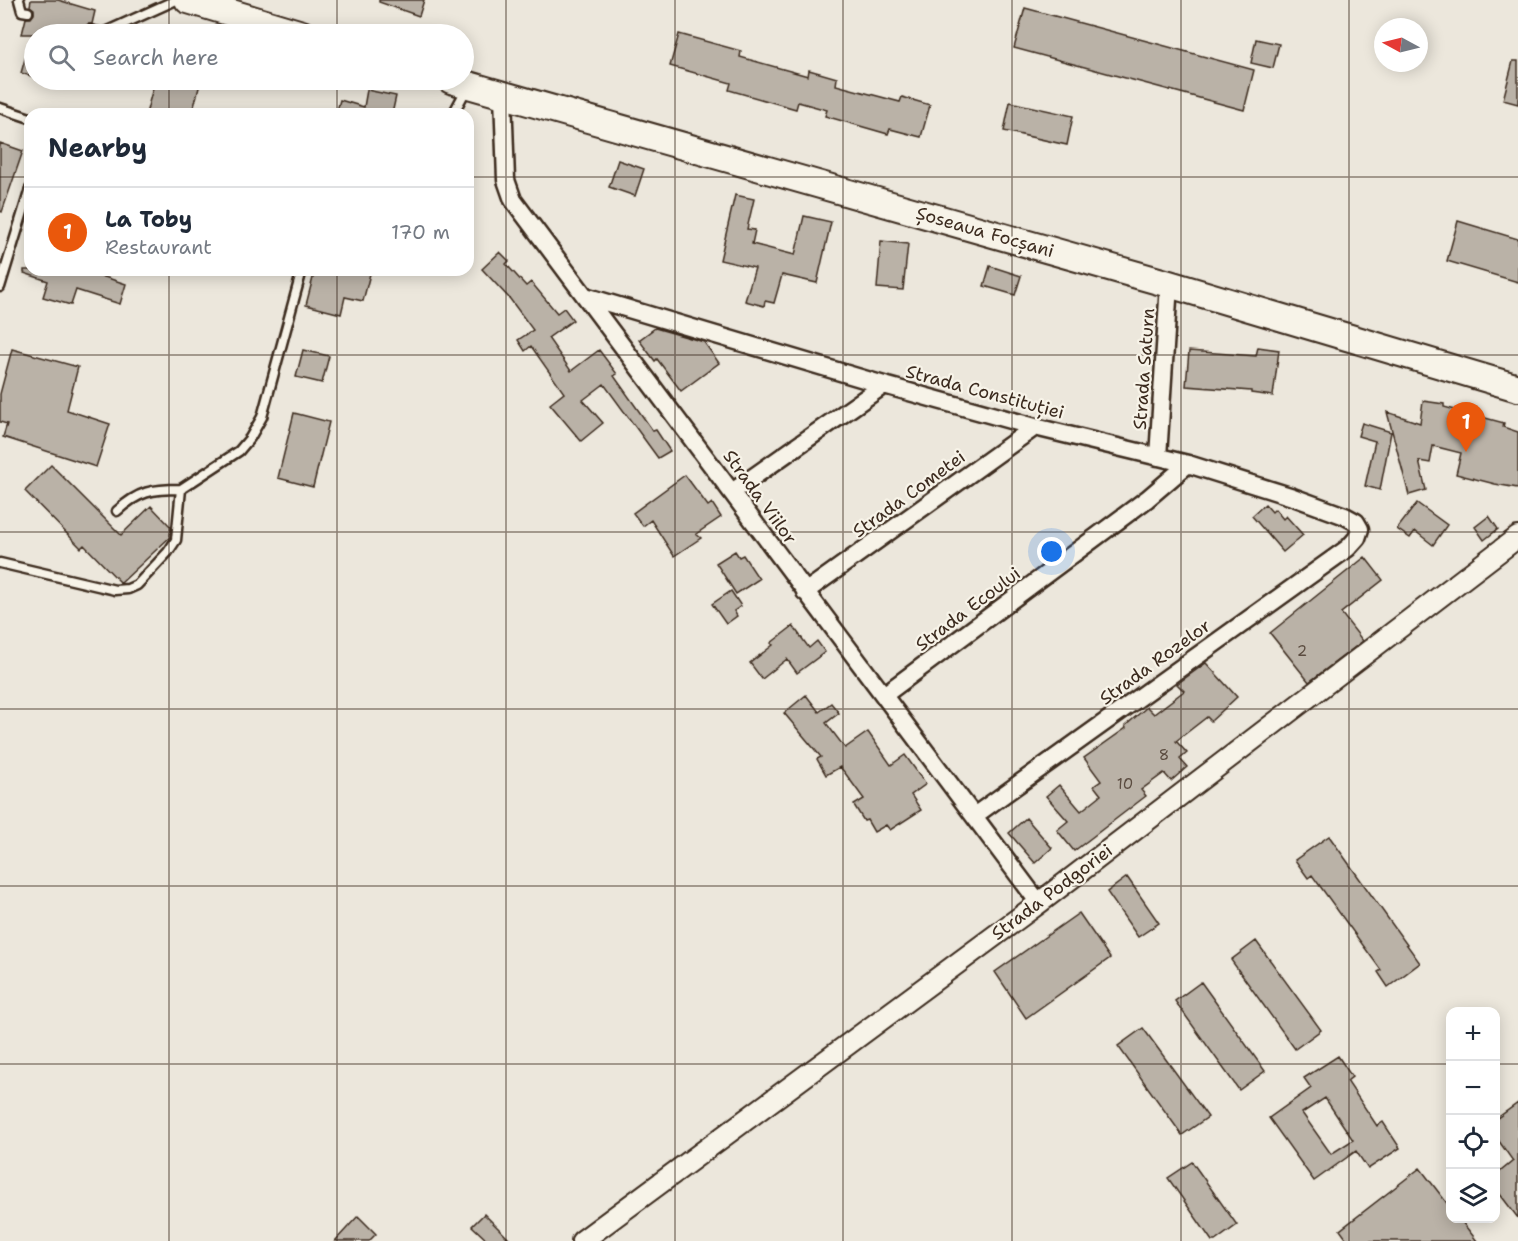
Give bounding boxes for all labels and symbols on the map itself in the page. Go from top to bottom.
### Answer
north arrow [1374,18,1428,72]
street label: Șoseaua Focșani [913,201,1057,263]
street label: Strada Saturn [1128,307,1160,431]
street label: Strada Constituției [903,359,1067,425]
pin: 1 [1446,402,1486,452]
street label: Strada Viilor [718,445,802,549]
street label: Strada Cometei [848,445,970,543]
your location [1037,537,1066,566]
street label: Strada Ecoului [910,561,1026,657]
street label: Strada Rozelor [1095,614,1215,710]
house number: 2 [1297,641,1307,661]
house number: 8 [1159,745,1169,765]
house number: 10 [1117,774,1133,794]
street label: Strada Podgoriei [986,838,1118,946]

